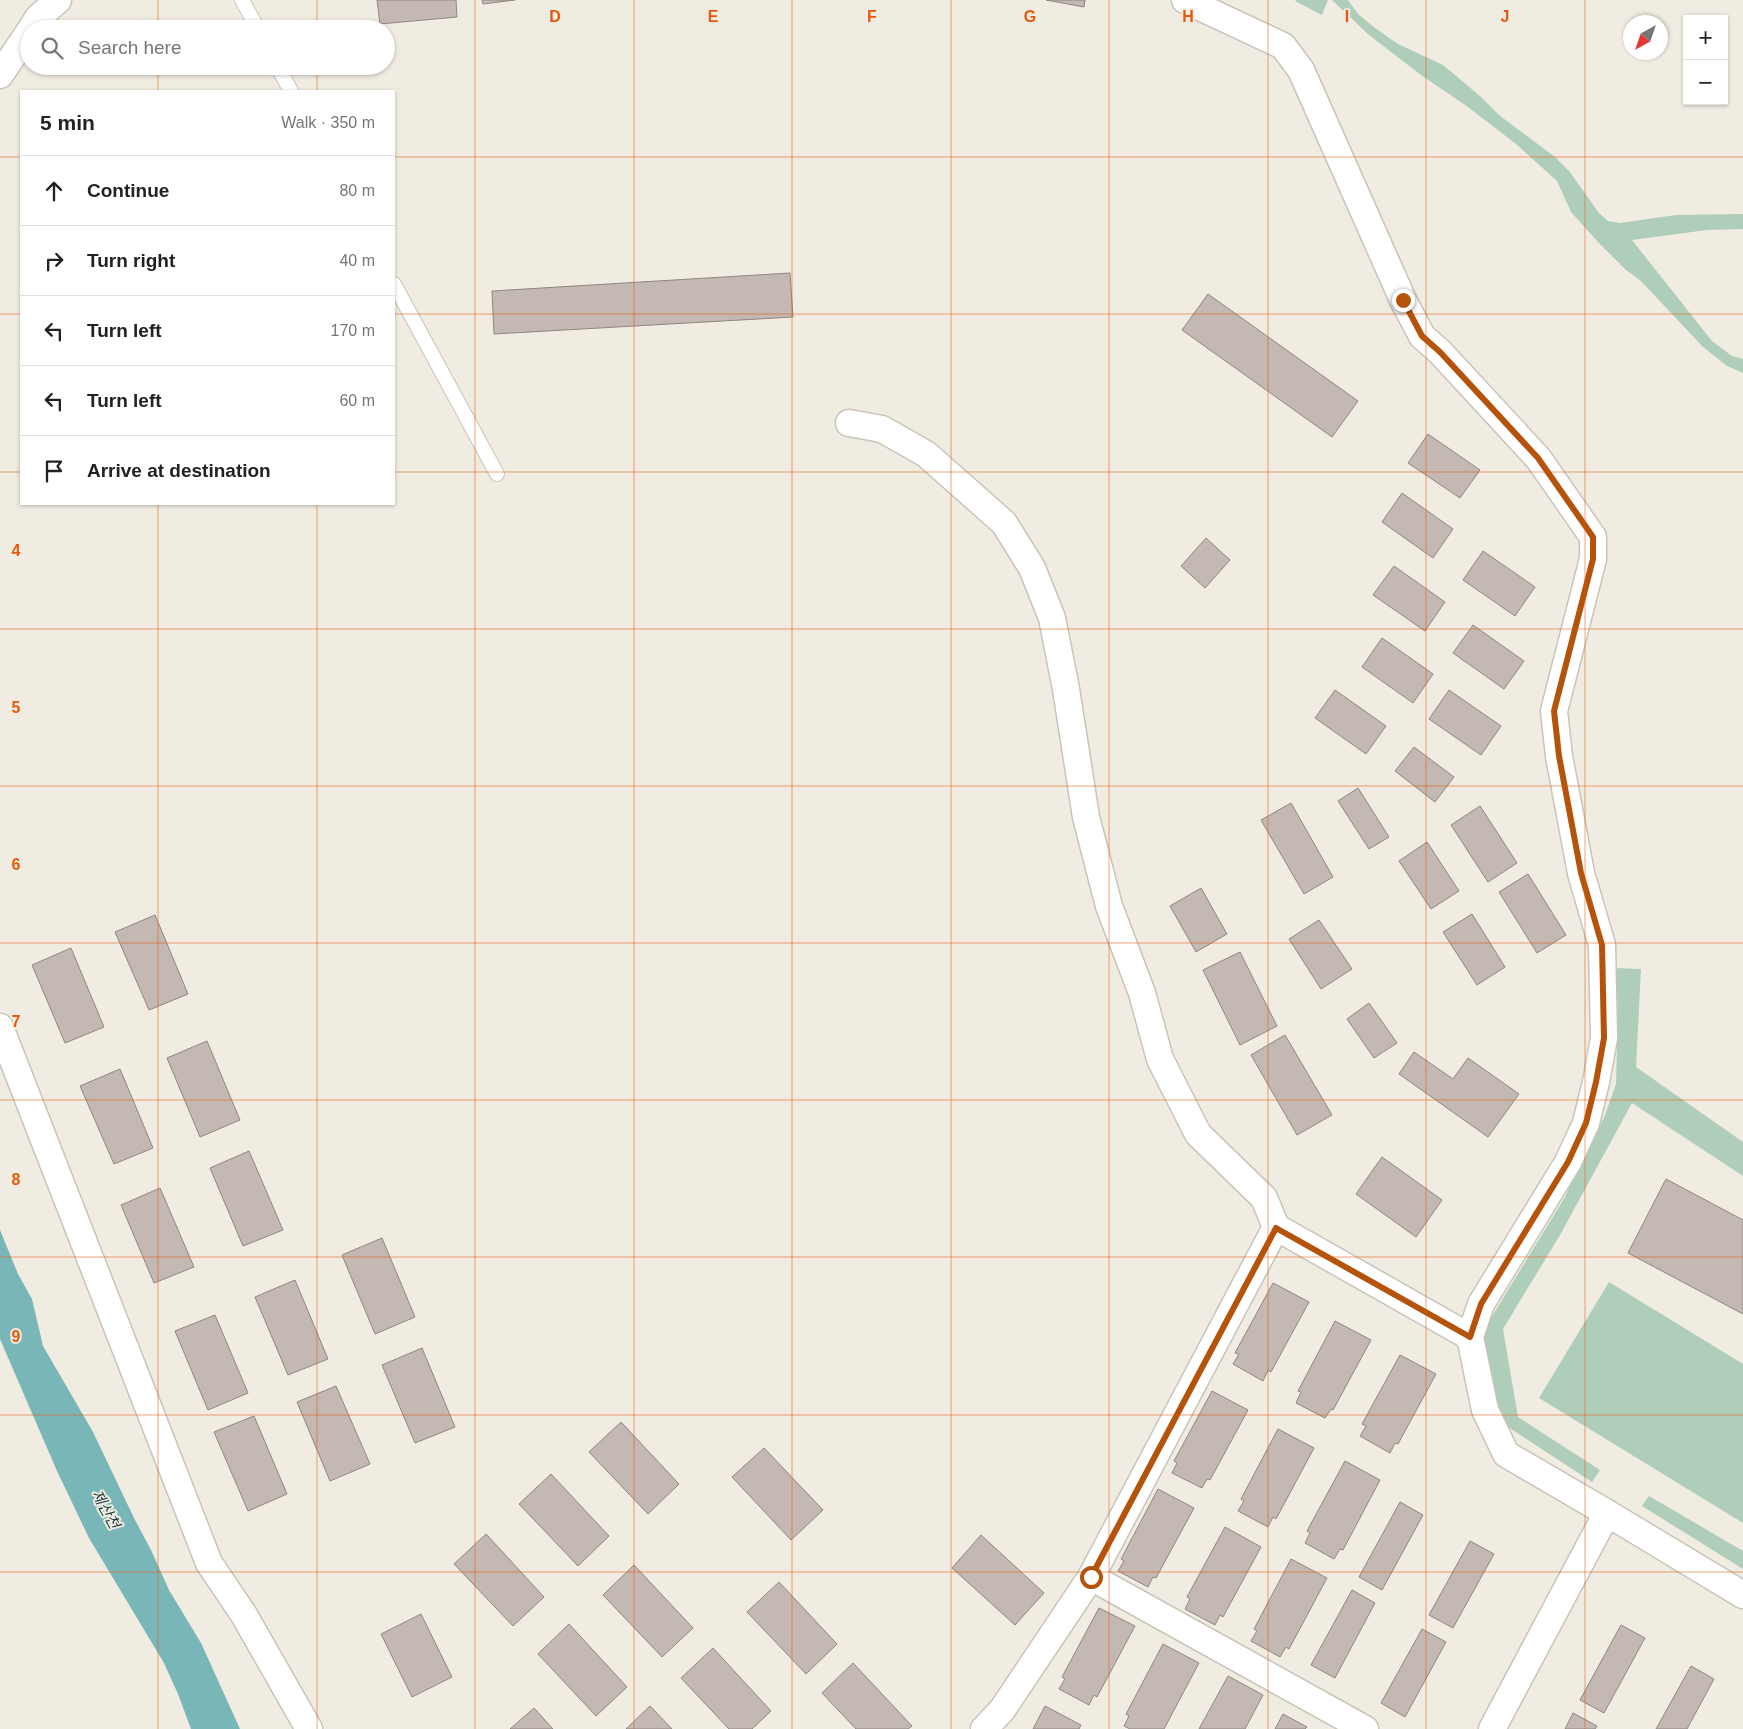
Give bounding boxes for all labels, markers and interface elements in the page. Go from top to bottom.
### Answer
text: D [549,8,561,25]
text: E [708,8,719,25]
text: F [867,8,877,25]
text: G [1024,8,1036,25]
text: H [1182,8,1194,25]
text: I [1345,8,1349,25]
text: J [1501,8,1509,25]
north arrow [1623,15,1668,60]
map controls [1683,15,1728,105]
button: + [1683,15,1728,60]
search box [20,20,395,75]
icon: search [38,34,66,62]
text: Search here [78,37,182,58]
button: − [1683,60,1728,105]
text: 5 min [40,111,95,134]
text: Walk · 350 m [281,114,375,131]
icon: ahead [40,177,68,205]
text: Continue [87,180,169,201]
text: 80 m [339,182,375,199]
icon: right [40,247,68,275]
text: Turn right [87,250,175,271]
text: 40 m [339,252,375,269]
route end [1392,289,1415,312]
icon: left [40,317,68,345]
text: Turn left [87,320,162,341]
text: 170 m [331,322,375,339]
icon: left [40,387,68,415]
text: Turn left [87,390,162,411]
text: 60 m [339,392,375,409]
icon: arrive [40,457,68,485]
text: Arrive at destination [87,460,271,481]
text: 4 [12,542,21,559]
text: 5 [12,699,21,716]
text: 6 [12,856,21,873]
text: 7 [12,1013,21,1030]
text: 8 [12,1171,21,1188]
text: 9 [12,1328,21,1345]
water label: 제산천 [89,1487,125,1533]
route start [1080,1566,1103,1589]

